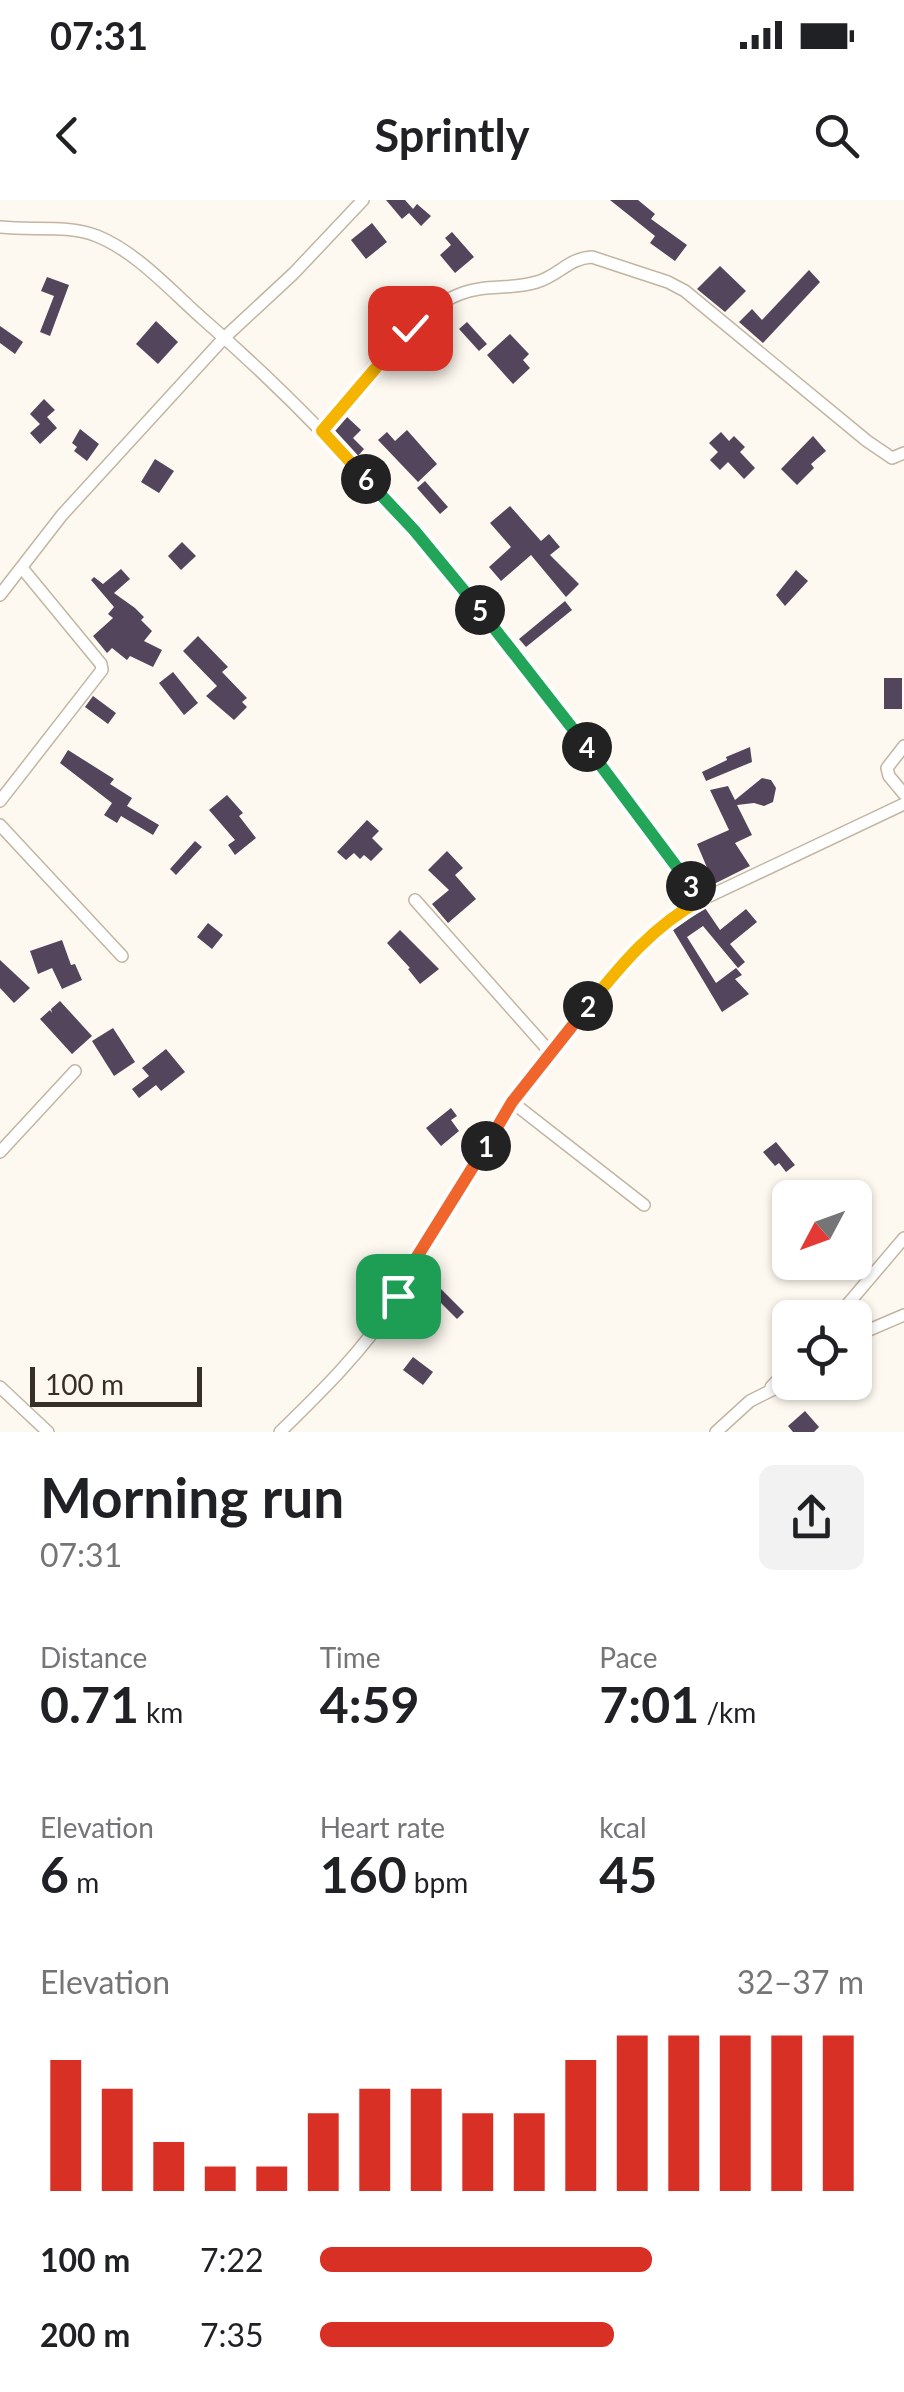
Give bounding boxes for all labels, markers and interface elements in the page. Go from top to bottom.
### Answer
text: 07:31 [50,12,148,58]
icon: back [40,108,95,163]
text: Sprintly [375,108,529,162]
icon: search [809,108,864,163]
pin [368,286,453,371]
icon: check [383,301,438,356]
pin: 6 [341,454,391,504]
text: 6 [358,462,374,496]
pin: 5 [455,585,505,635]
text: 5 [472,593,488,627]
pin: 4 [562,722,612,772]
text: 4 [579,730,595,764]
pin: 3 [666,861,716,911]
text: 3 [683,869,699,903]
pin: 2 [563,981,613,1031]
text: 2 [580,989,596,1023]
pin: 1 [461,1121,511,1171]
text: 1 [478,1129,494,1163]
north arrow [772,1180,872,1280]
map controls [772,1180,872,1400]
pin [356,1254,441,1339]
icon: arrive [371,1269,426,1324]
button: locate [772,1300,872,1400]
scale bar [30,1362,202,1406]
text: 100 m [45,1367,124,1401]
text: Morning run [40,1464,344,1530]
button: share [759,1465,864,1570]
text: 07:31 [40,1535,122,1574]
text: Distance [40,1640,147,1674]
text: Time [320,1640,381,1674]
text: Pace [599,1640,658,1674]
text: 0.71 [40,1674,139,1734]
text: 4:59 [320,1674,420,1734]
text: 7:01 [599,1674,699,1734]
text: km [139,1695,183,1729]
text: /km [699,1695,756,1729]
text: Elevation [40,1810,154,1844]
text: Heart rate [320,1810,445,1844]
text: kcal [599,1810,647,1844]
text: 6 [40,1844,69,1904]
text: 160 [320,1844,407,1904]
text: 45 [599,1844,657,1904]
text: m [69,1865,99,1899]
text: bpm [407,1865,468,1899]
text: Elevation [40,1962,170,2001]
text: 32–37 m [737,1962,864,2001]
text: 100 m [40,2240,130,2279]
text: 7:22 [200,2240,264,2279]
text: 200 m [40,2315,130,2354]
text: 7:35 [200,2315,264,2354]

